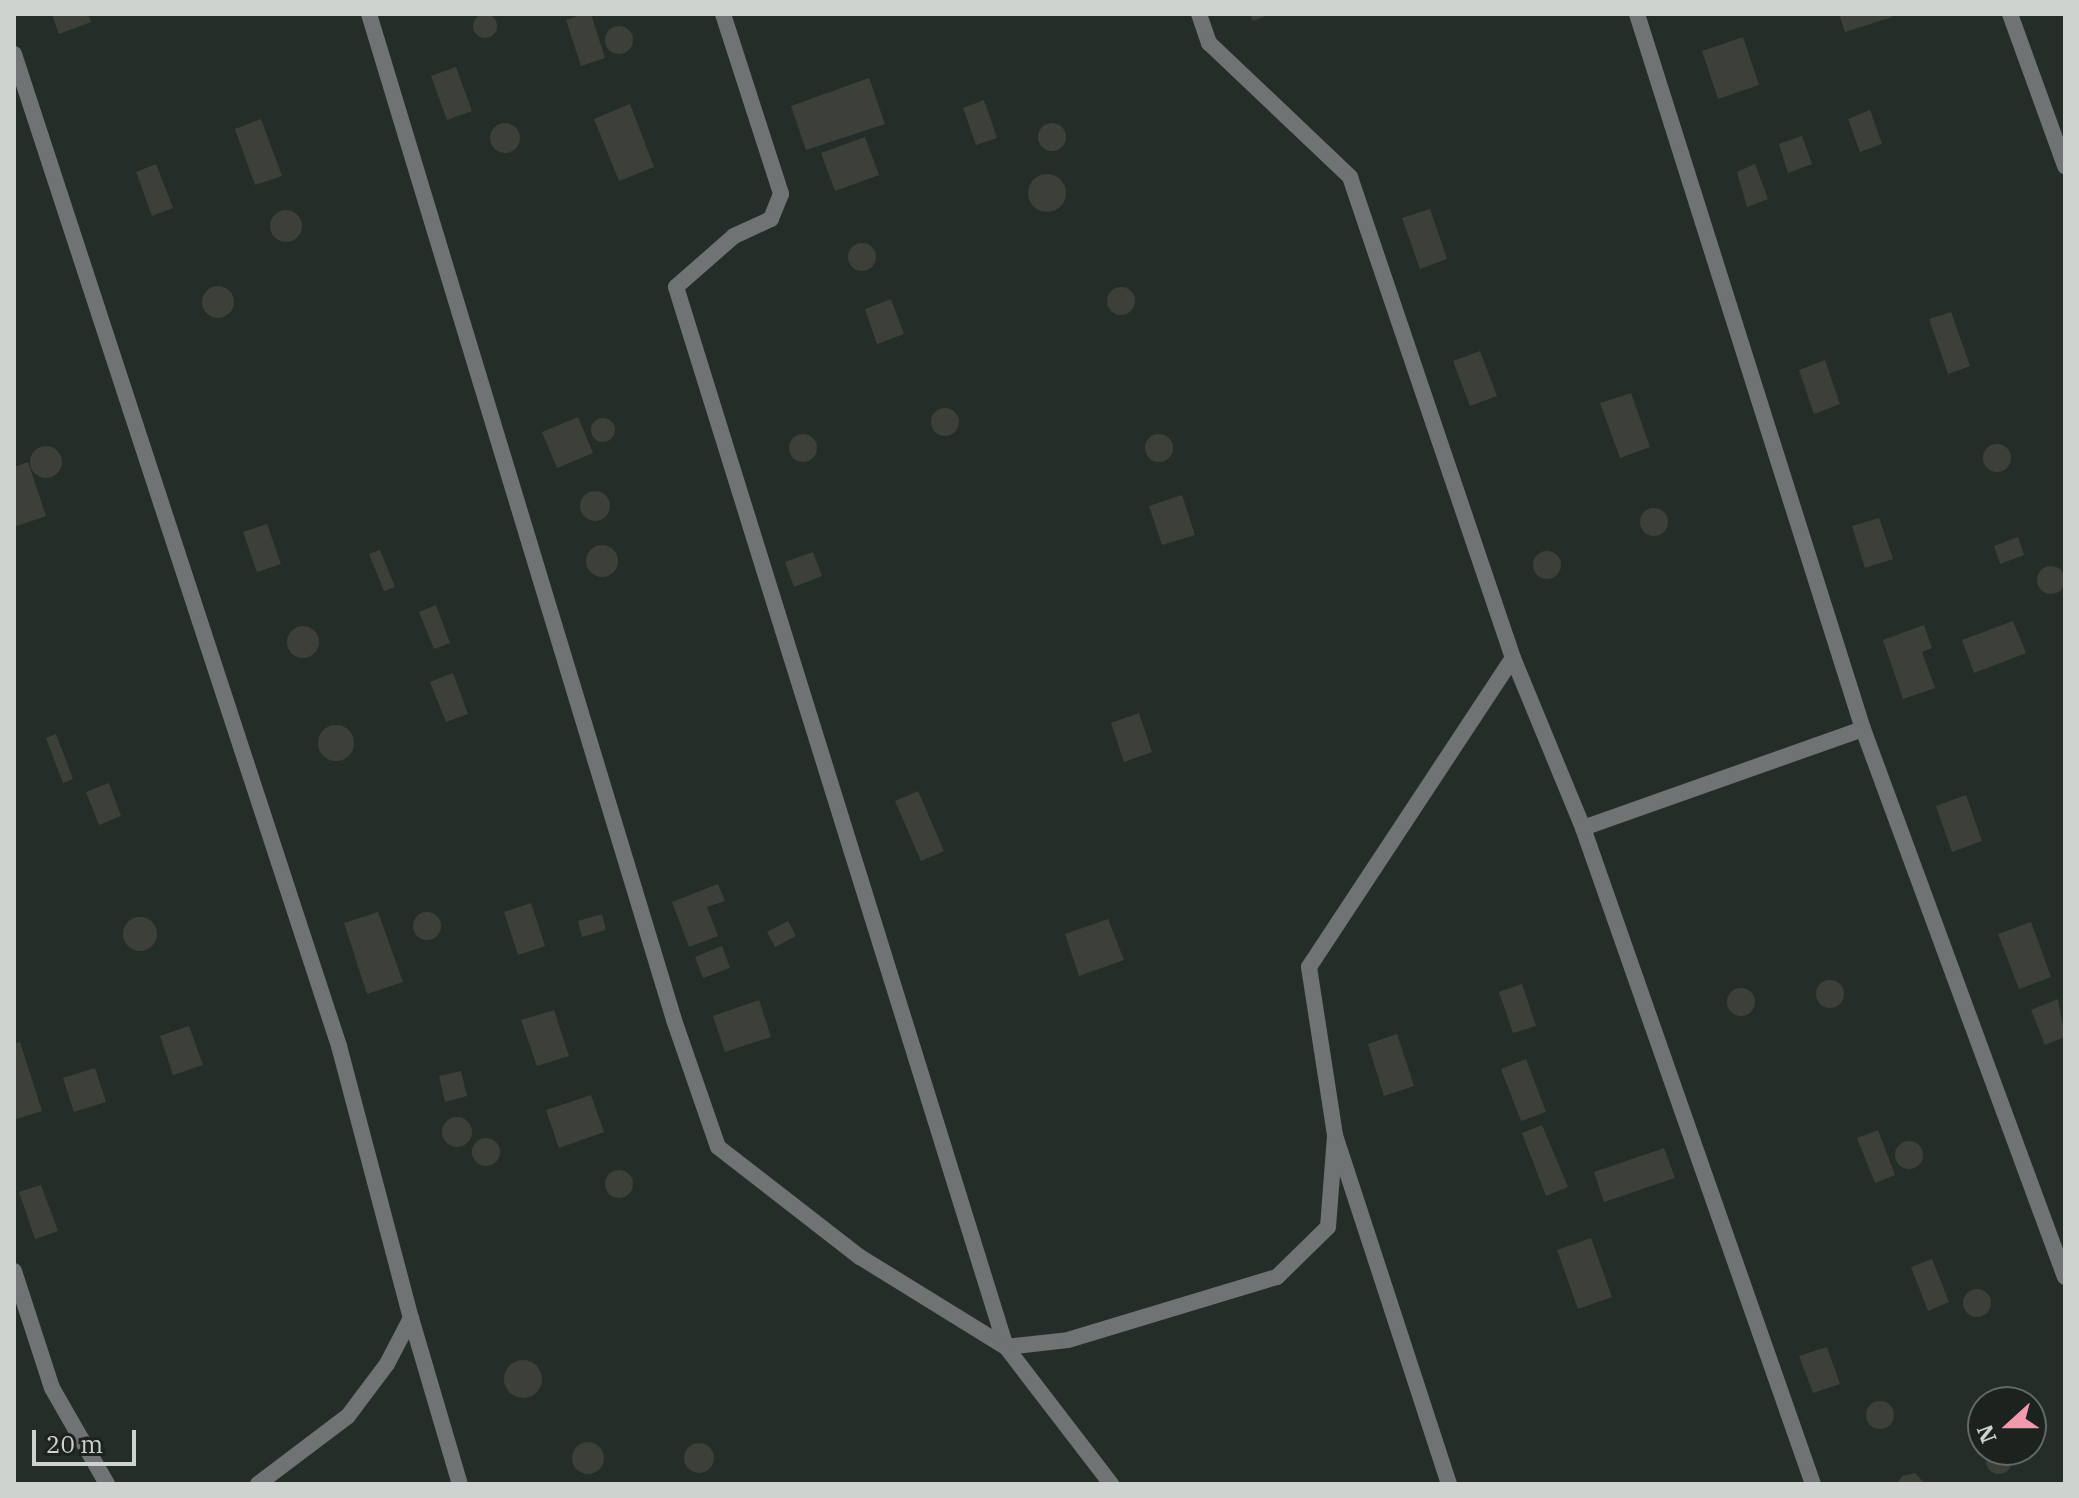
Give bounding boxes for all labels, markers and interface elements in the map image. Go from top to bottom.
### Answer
north arrow [1967,1386,2047,1466]
scale bar [36,1414,140,1464]
text: N [1969,1421,2003,1447]
text: 20 m [46,1428,103,1460]

